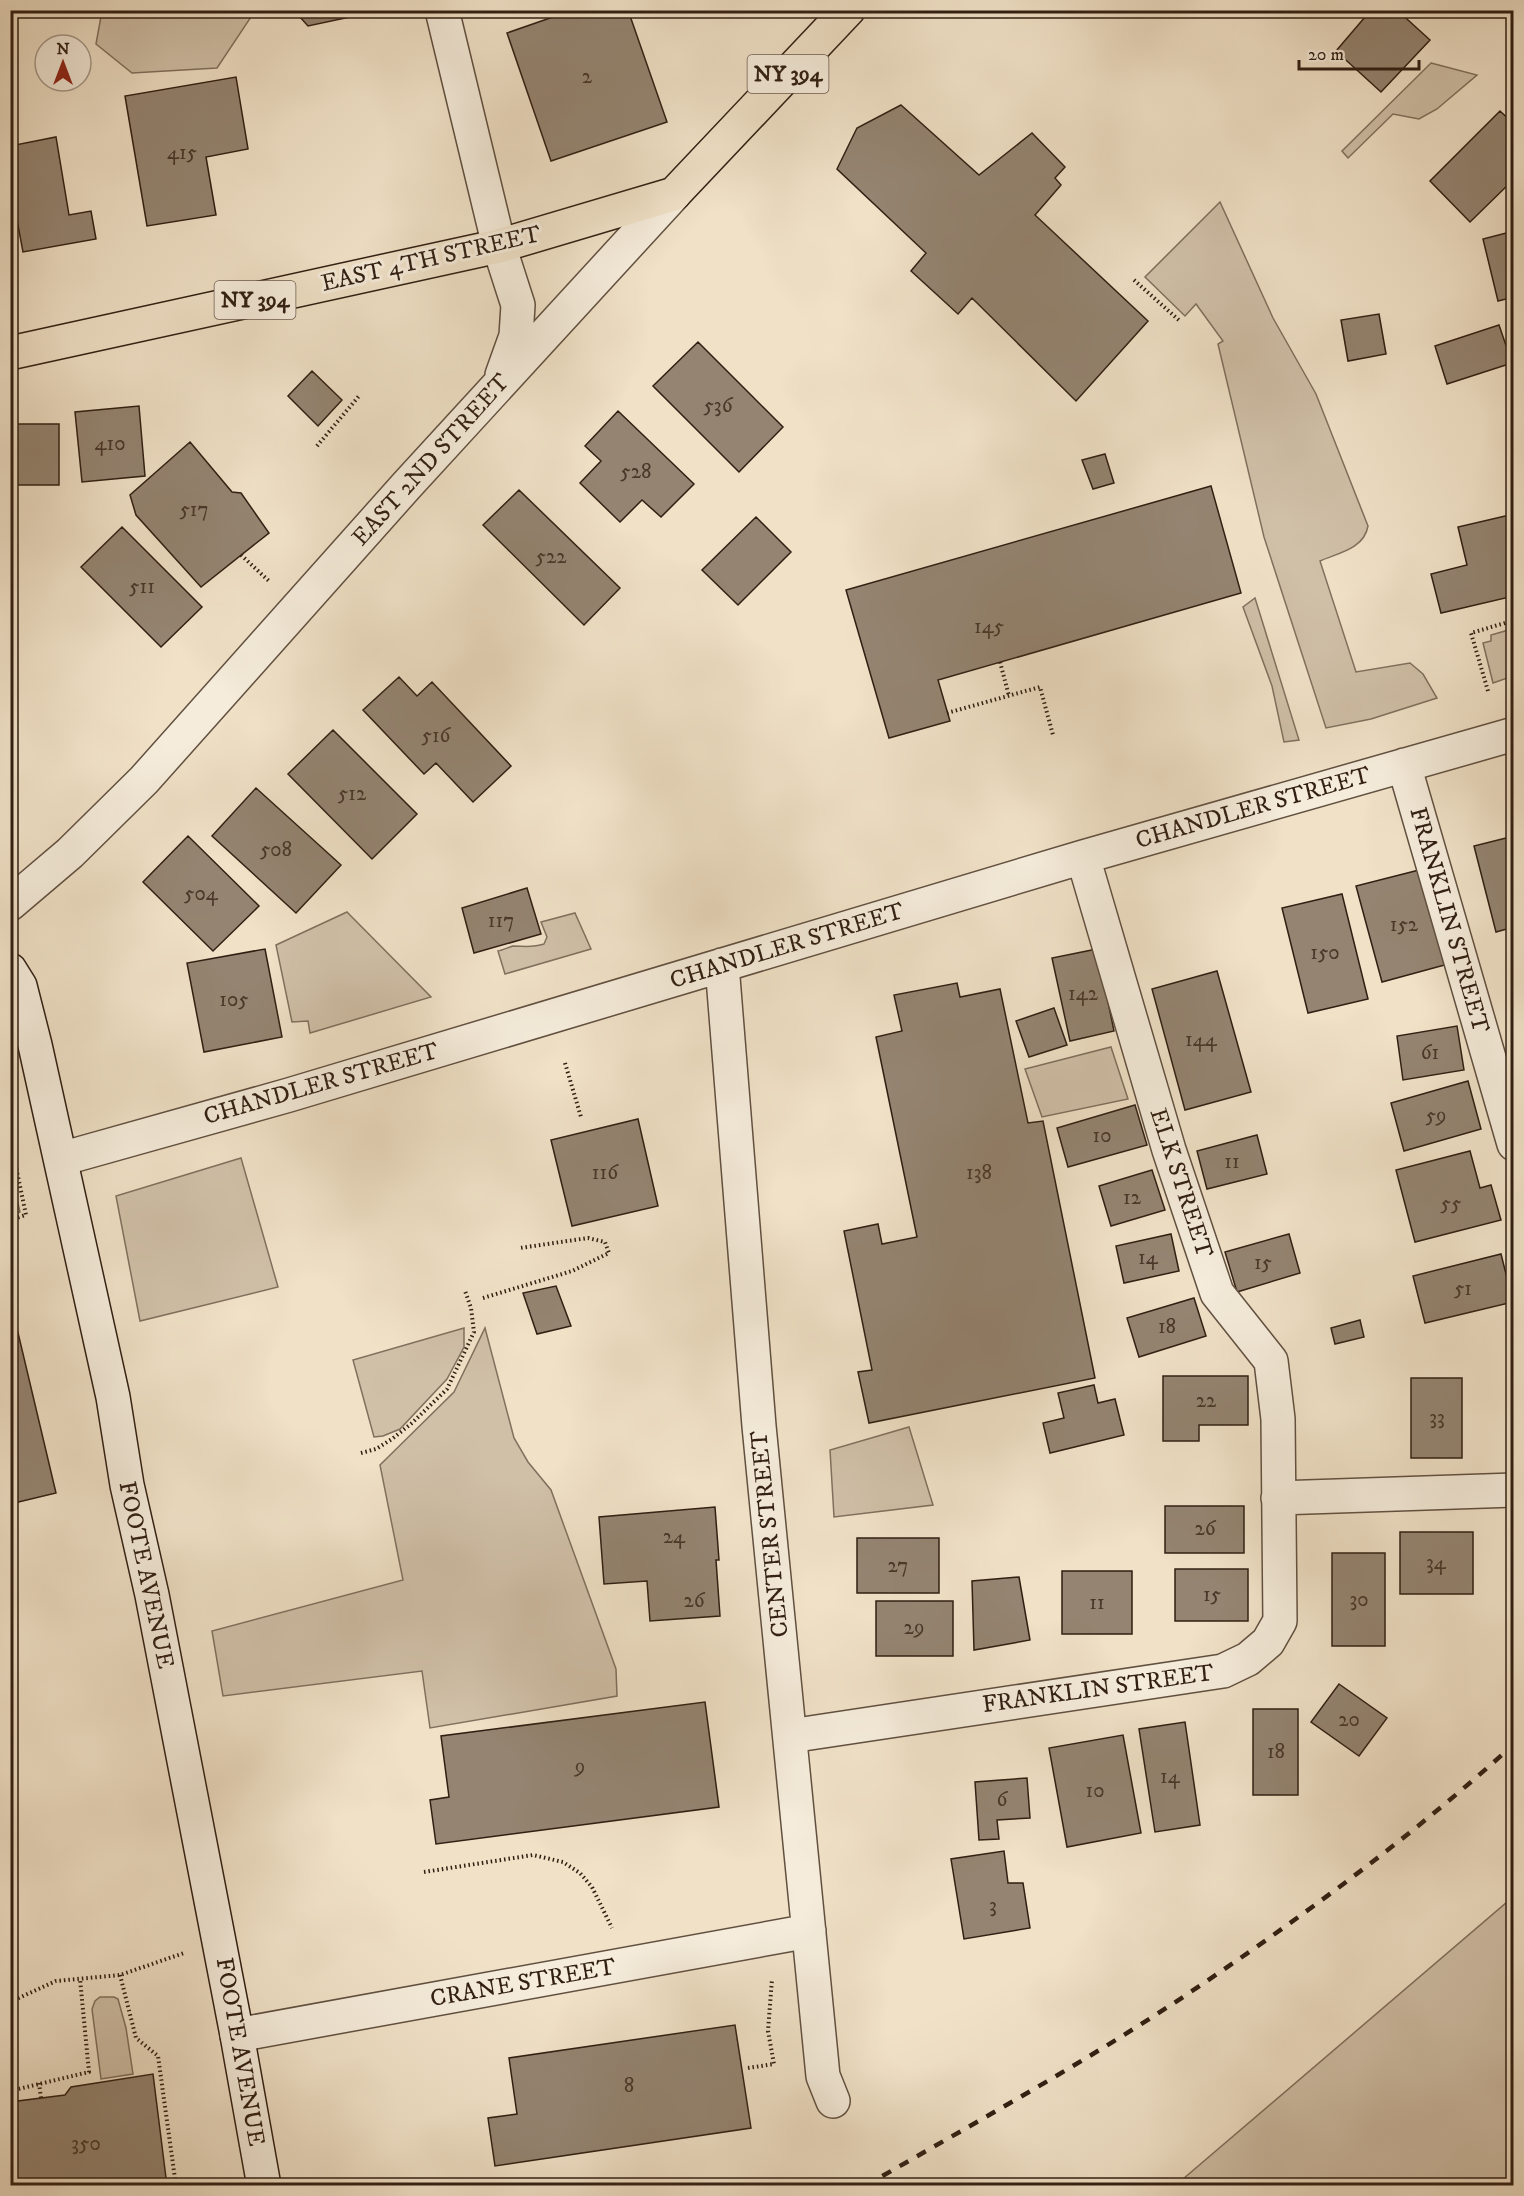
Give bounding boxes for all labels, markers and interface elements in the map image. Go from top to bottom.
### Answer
north arrow [33,33,93,93]
scale bar [1299,33,1419,71]
text: N [56,39,70,59]
text: 20 m [1308,44,1344,66]
road number: NY 394 [748,55,828,93]
house number: 2 [582,64,593,90]
house number: 415 [167,140,197,166]
street label: EAST 4TH STREET [318,219,544,299]
road number: NY 394 [214,281,296,319]
street label: EAST 2ND STREET [346,368,516,552]
house number: 536 [703,393,734,419]
house number: 410 [94,431,126,457]
house number: 528 [620,459,652,485]
house number: 517 [179,497,209,523]
house number: 522 [535,544,567,570]
house number: 511 [129,574,155,600]
house number: 145 [974,614,1004,640]
house number: 516 [422,723,452,749]
street label: CHANDLER STREET [1132,760,1374,856]
house number: 512 [338,781,367,807]
street label: FRANKLIN STREET [1402,804,1496,1036]
house number: 508 [260,837,292,863]
house number: 504 [184,881,219,907]
street label: CHANDLER STREET [666,896,908,996]
house number: 117 [488,908,514,934]
house number: 152 [1390,912,1419,938]
house number: 150 [1310,940,1340,966]
house number: 142 [1068,981,1099,1007]
house number: 105 [219,987,249,1013]
house number: 144 [1185,1027,1218,1053]
street label: CHANDLER STREET [200,1036,442,1132]
house number: 61 [1421,1040,1439,1066]
house number: 59 [1426,1103,1446,1129]
street label: ELK STREET [1143,1105,1219,1261]
house number: 10 [1093,1123,1111,1149]
house number: 11 [1224,1149,1240,1175]
house number: 116 [592,1160,619,1186]
house number: 138 [966,1160,992,1186]
house number: 12 [1123,1185,1142,1211]
house number: 55 [1441,1191,1461,1217]
house number: 14 [1138,1245,1159,1271]
house number: 15 [1254,1250,1272,1276]
house number: 51 [1454,1276,1472,1302]
house number: 18 [1158,1314,1176,1340]
house number: 22 [1196,1388,1217,1414]
house number: 33 [1429,1405,1445,1431]
street label: CENTER STREET [744,1429,796,1639]
street label: FOOTE AVENUE [111,1478,181,1672]
house number: 26 [1194,1516,1217,1542]
house number: 24 [663,1524,686,1550]
house number: 34 [1426,1550,1447,1576]
house number: 27 [888,1553,908,1579]
house number: 15 [1203,1582,1221,1608]
house number: 30 [1349,1587,1369,1613]
house number: 26 [683,1588,706,1614]
house number: 11 [1089,1590,1105,1616]
house number: 29 [904,1615,924,1641]
street label: FRANKLIN STREET [980,1658,1216,1720]
house number: 20 [1338,1707,1360,1733]
house number: 18 [1267,1739,1285,1765]
house number: 9 [574,1754,585,1780]
house number: 14 [1160,1764,1181,1790]
house number: 10 [1086,1778,1104,1804]
house number: 6 [997,1787,1009,1813]
house number: 3 [989,1893,997,1919]
street label: CRANE STREET [428,1952,618,2014]
street label: FOOTE AVENUE [209,1955,271,2149]
house number: 8 [624,2073,634,2099]
house number: 350 [71,2131,101,2157]

